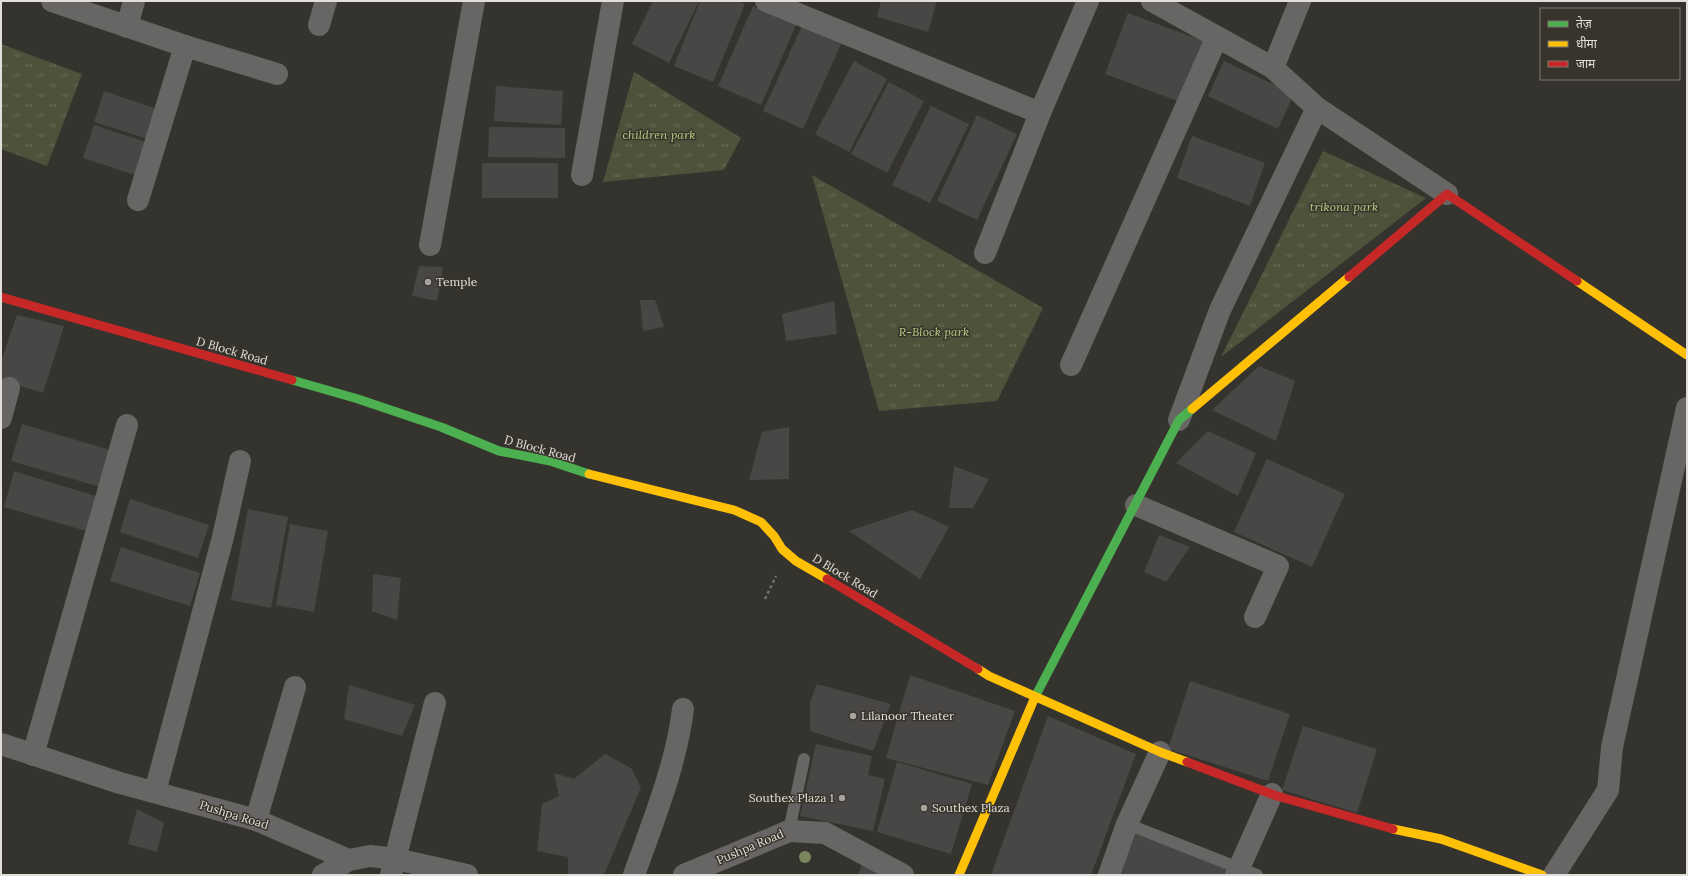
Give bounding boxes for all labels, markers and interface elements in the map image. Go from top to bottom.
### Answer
legend [1540,8,1680,80]
text: तेज़ [1576,16,1593,31]
text: धीमा [1576,36,1598,51]
text: जाम [1576,56,1596,71]
park label: children park [622,127,696,142]
park label: trikona park [1310,199,1378,214]
place label: Temple [436,274,478,289]
marker: Temple [423,277,433,287]
park label: R-Block park [899,324,969,339]
street label: D Block Road [195,333,270,368]
street label: D Block Road [503,432,578,465]
street label: D Block Road [810,550,881,601]
place label: Lilanoor Theater [861,708,955,723]
marker: Lilanoor Theater [848,711,858,721]
place label: Southex Plaza 1 [749,790,834,805]
marker: Southex Plaza 1 [837,793,847,803]
street label: Pushpa Road [198,797,271,832]
place label: Southex Plaza [932,800,1010,815]
marker: Southex Plaza [919,803,929,813]
street label: Pushpa Road [714,826,786,867]

